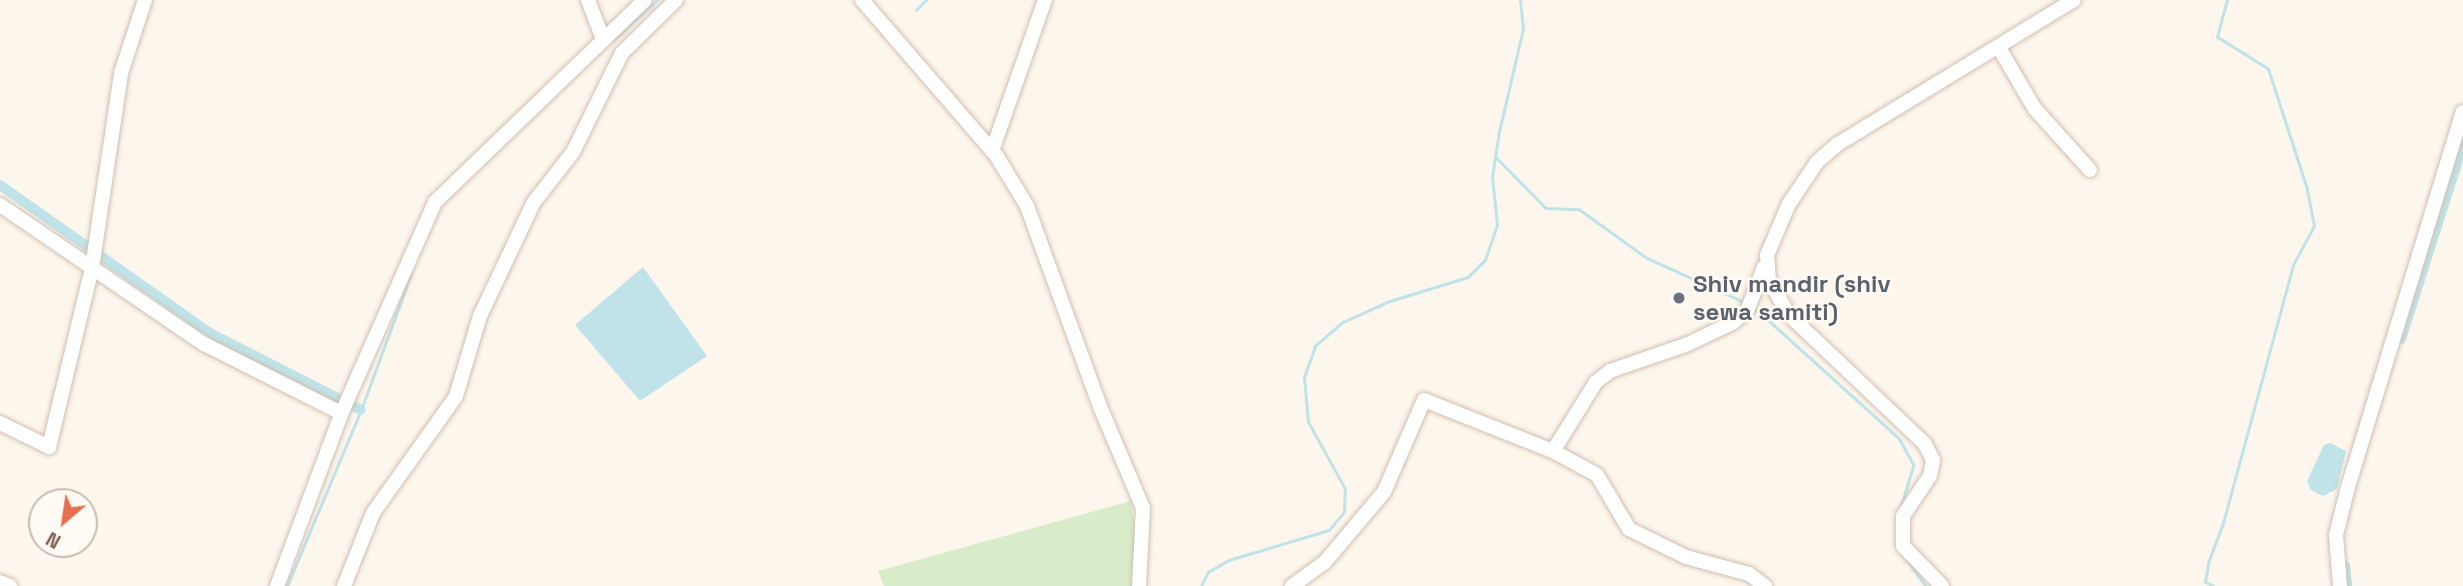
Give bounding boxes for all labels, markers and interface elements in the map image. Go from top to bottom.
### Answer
place label: Shiv mandir (shiv sewa samiti) [1693,270,1891,326]
marker: Shiv mandir (shiv sewa samiti) [1671,290,1687,306]
north arrow [28,488,98,558]
text: N [42,526,65,554]

